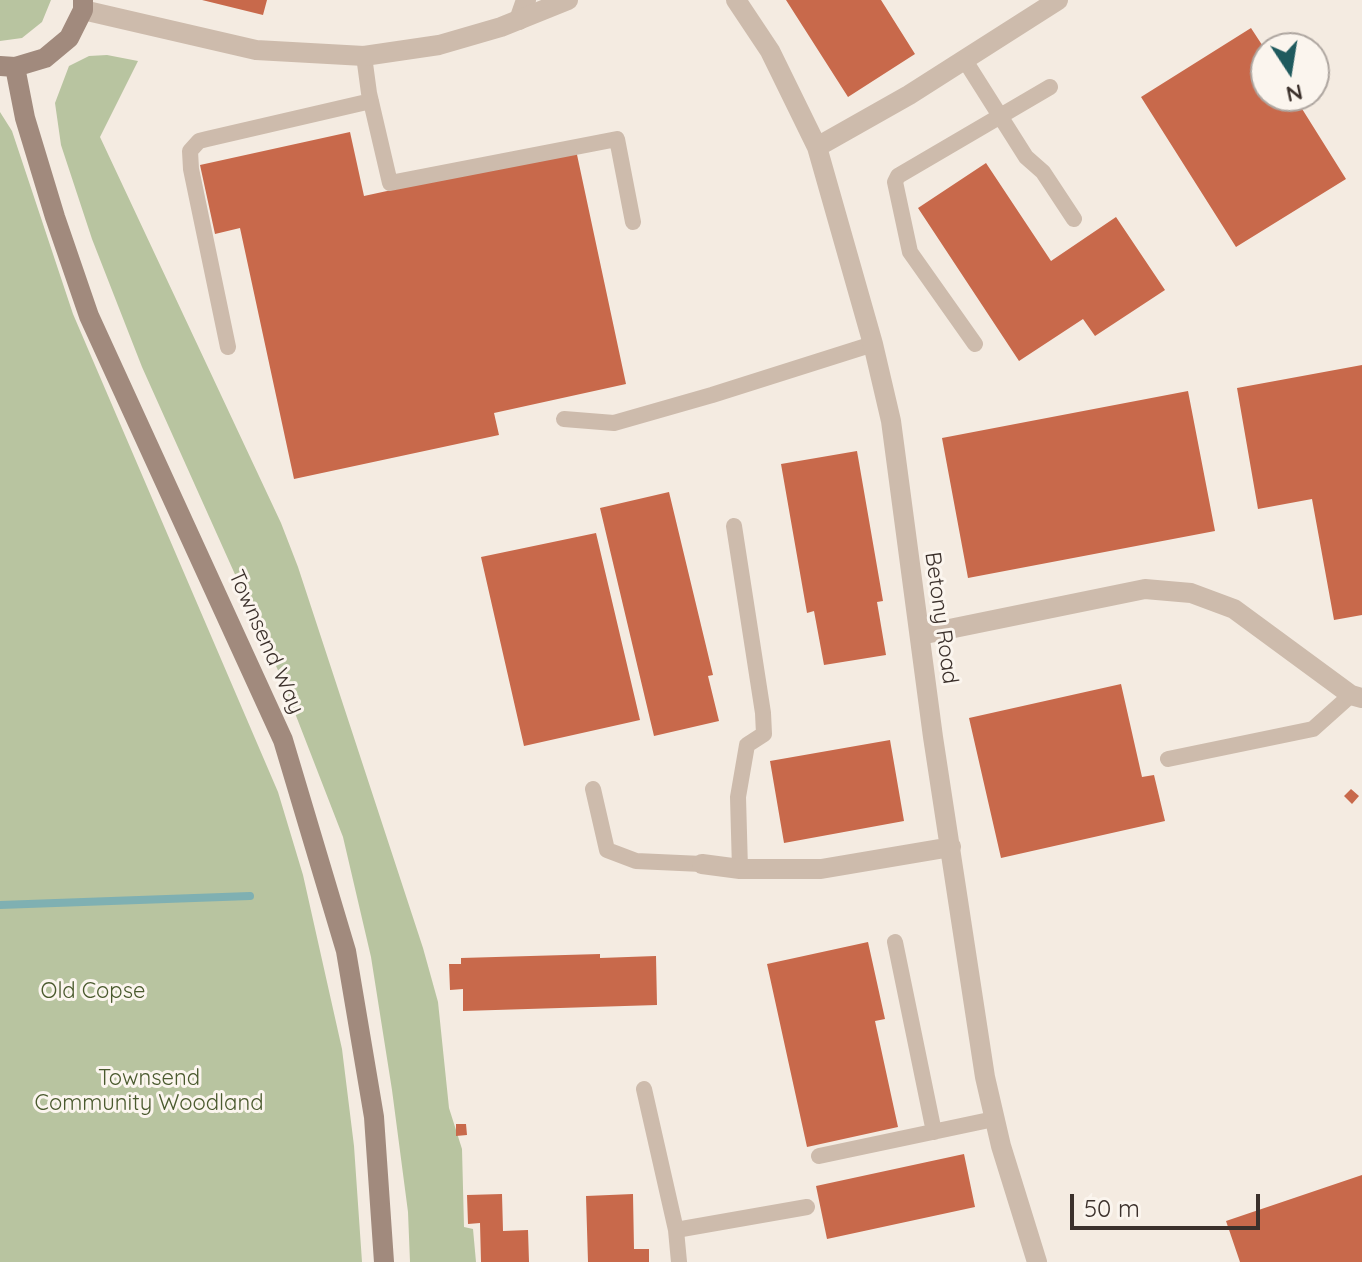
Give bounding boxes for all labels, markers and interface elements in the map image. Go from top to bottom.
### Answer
north arrow [1250,32,1330,112]
text: N [1284,78,1305,109]
street label: Betony Road [919,550,963,686]
street label: Townsend Way [222,566,310,718]
park label: Old Copse [41,978,145,1004]
park label: Townsend Community Woodland [35,1065,263,1116]
scale bar [1074,1178,1264,1228]
text: 50 m [1084,1193,1140,1223]

